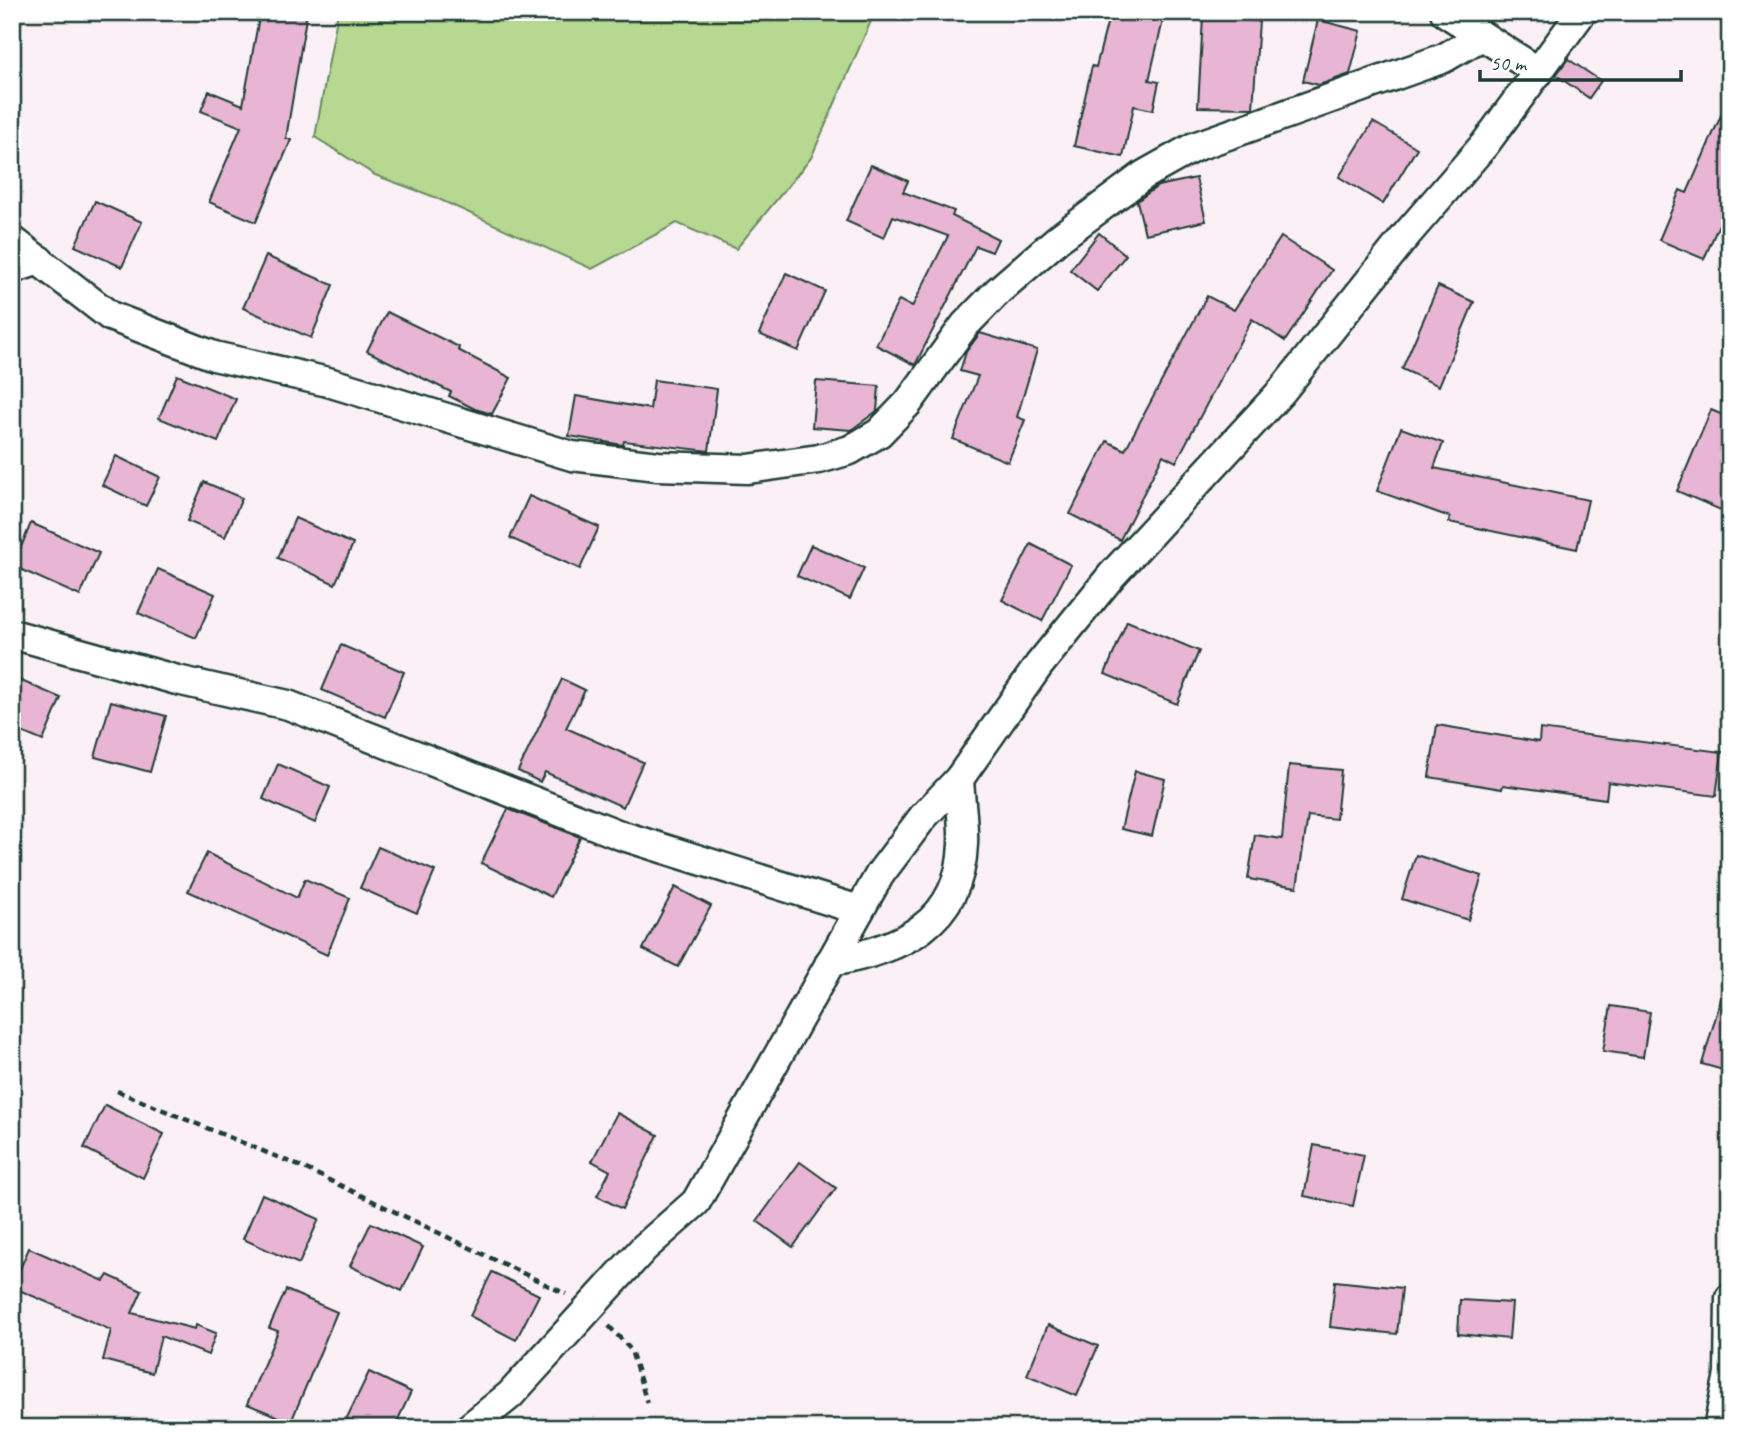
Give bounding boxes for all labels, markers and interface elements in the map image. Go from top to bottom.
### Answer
scale bar [1480,38,1681,82]
text: 50 m [1490,50,1528,76]

